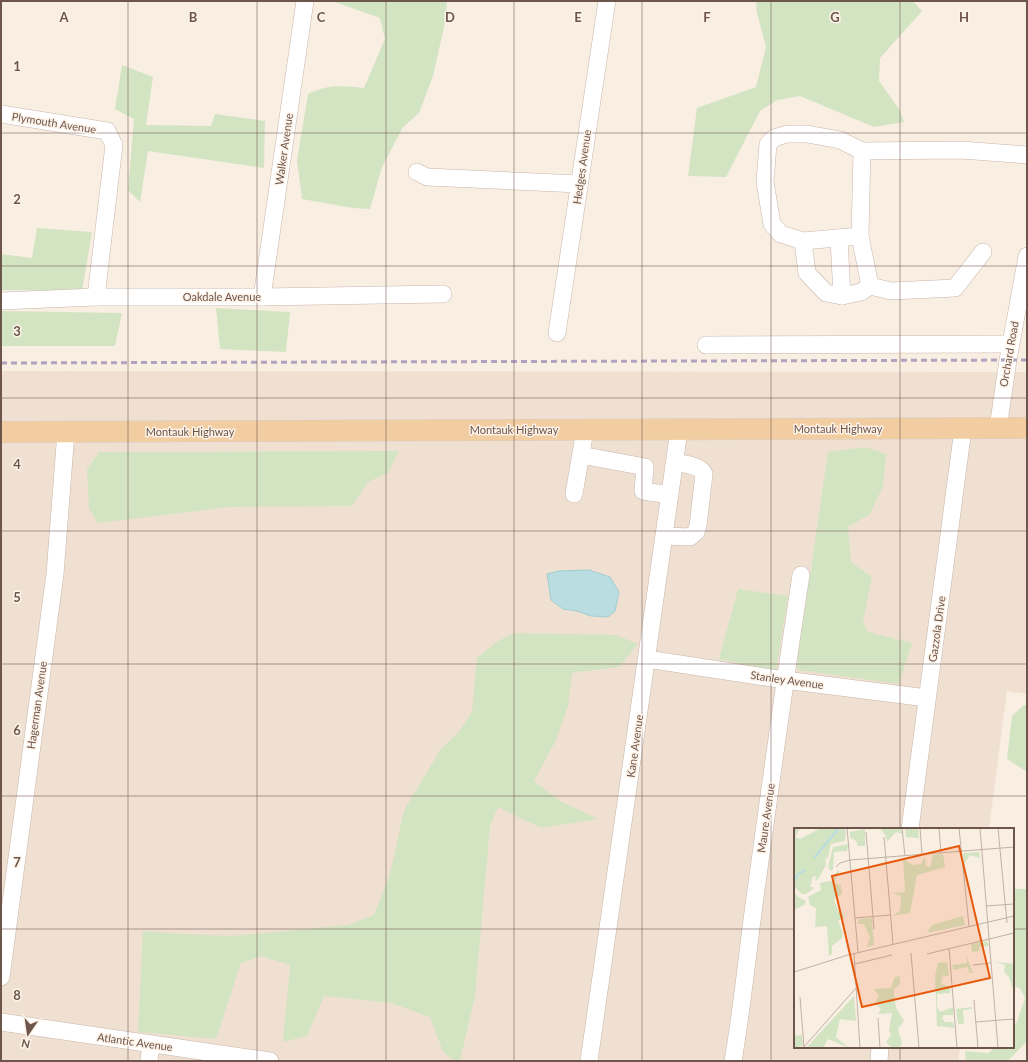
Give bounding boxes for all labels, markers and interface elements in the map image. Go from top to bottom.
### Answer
text: A [58,9,69,25]
text: B [189,9,198,25]
text: C [317,9,326,25]
text: D [445,9,455,25]
text: E [574,9,582,25]
text: F [703,9,711,25]
text: G [830,9,840,25]
text: H [959,9,969,25]
text: 1 [13,58,21,74]
street label: Plymouth Avenue [11,109,97,136]
street label: Walker Avenue [272,112,295,186]
street label: Hedges Avenue [570,129,593,205]
text: 2 [13,191,21,207]
street label: Oakdale Avenue [183,290,261,303]
street label: Orchard Road [996,320,1021,388]
text: 3 [13,323,21,339]
street label: Montauk Highway [794,422,883,435]
street label: Montauk Highway [470,423,559,436]
street label: Montauk Highway [146,425,235,438]
text: 4 [13,456,21,472]
text: 5 [13,589,21,605]
street label: Gazzola Drive [925,595,948,663]
street label: Hagerman Avenue [24,660,49,750]
street label: Stanley Avenue [750,668,825,691]
street label: Kane Avenue [624,713,645,778]
text: 6 [13,722,21,738]
street label: Maure Avenue [754,782,777,854]
inset map [794,828,1014,1048]
text: 7 [13,854,21,870]
text: 8 [13,987,21,1003]
north arrow [8,1014,48,1054]
street label: Atlantic Avenue [96,1030,174,1053]
text: N [20,1037,31,1052]

